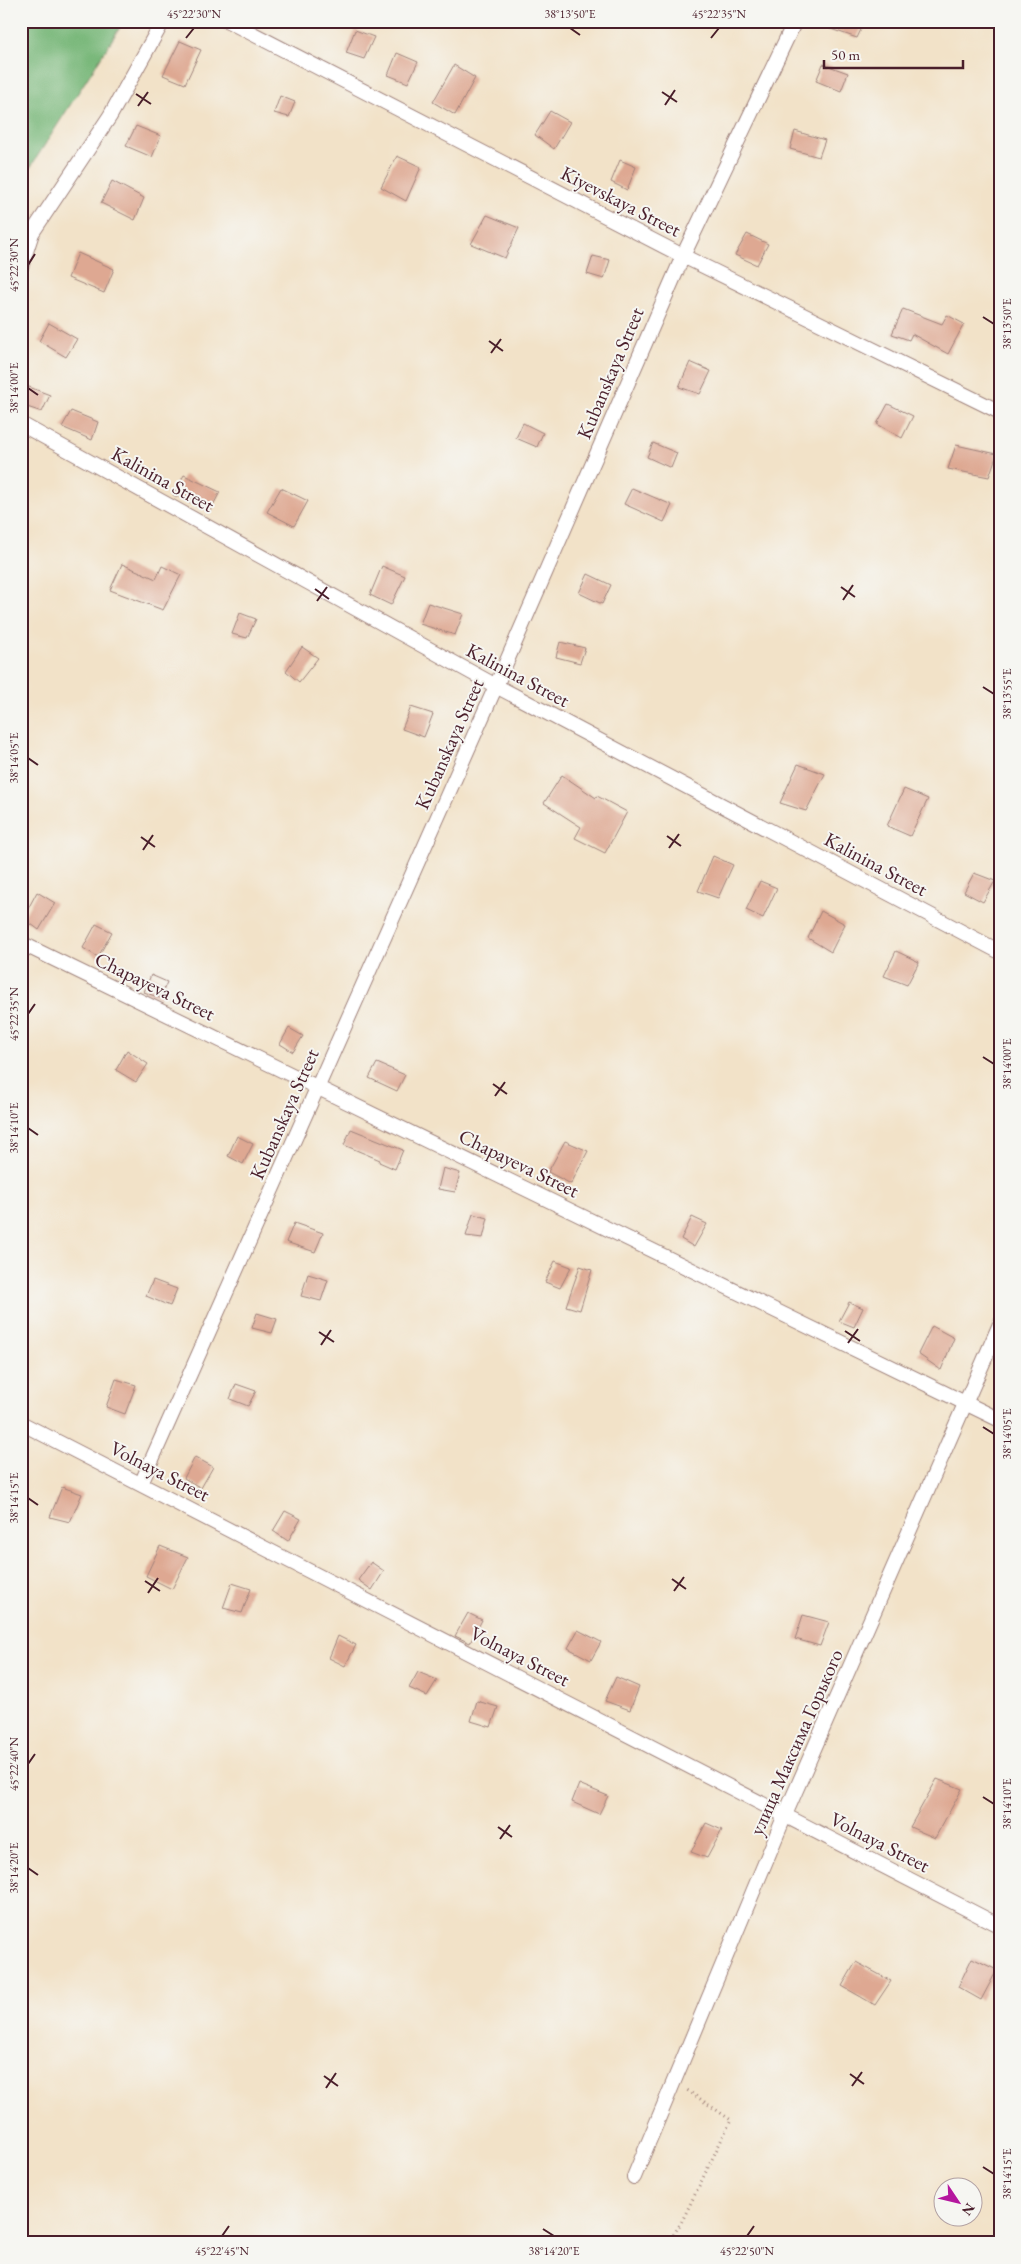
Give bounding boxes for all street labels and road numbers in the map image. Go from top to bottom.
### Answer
street label: Kiyevskaya Street [557,160,686,243]
street label: Kubanskaya Street [571,303,650,443]
street label: Kalinina Street [107,440,219,518]
street label: Kalinina Street [462,637,575,713]
street label: Kubanskaya Street [409,674,490,814]
street label: Kalinina Street [820,826,933,902]
street label: Chapayeva Street [91,946,220,1027]
street label: Kubanskaya Street [244,1044,325,1184]
street label: Chapayeva Street [455,1123,584,1204]
street label: Volnaya Street [106,1435,215,1508]
street label: Volnaya Street [466,1620,575,1693]
street label: улица Максима Горького [743,1645,849,1839]
street label: Volnaya Street [826,1806,935,1879]

